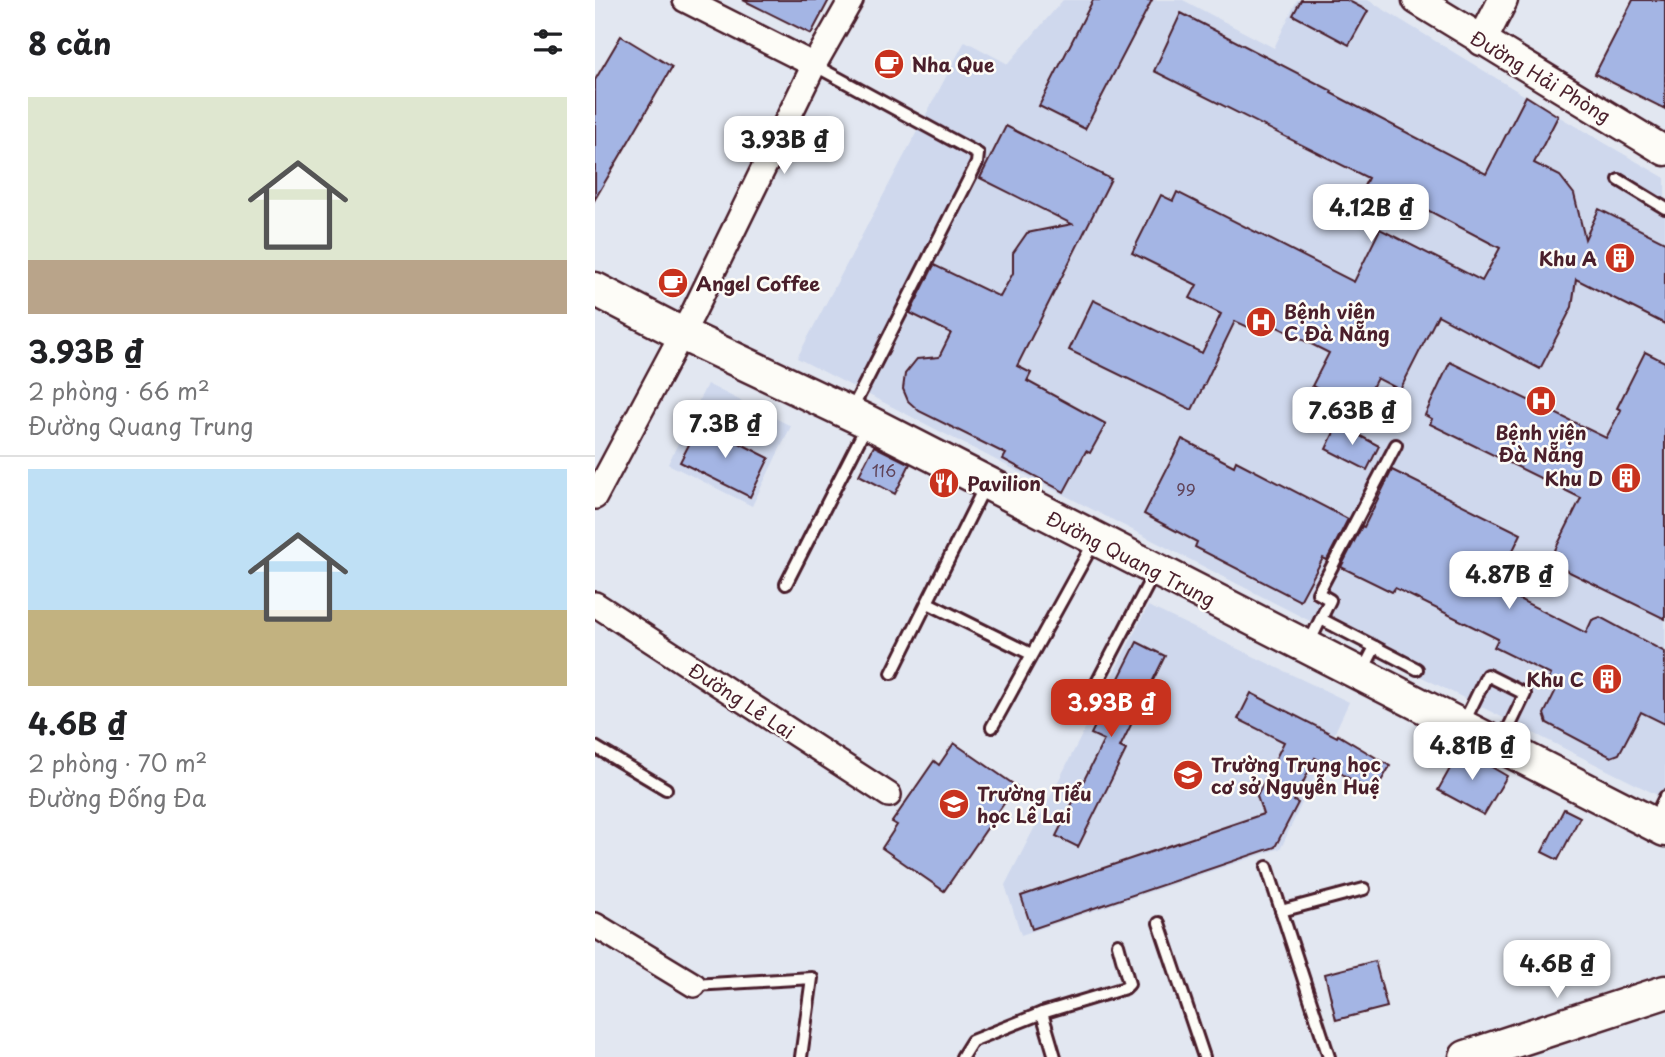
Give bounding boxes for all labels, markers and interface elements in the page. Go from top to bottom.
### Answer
text: 8 căn [28,20,111,65]
icon: filters [529,23,567,61]
street label: Đường Hải Phòng [1465,23,1617,129]
cafe icon: Nha Que [872,47,906,81]
place label: Nha Que [912,50,994,78]
pin: 3.93B ₫ [719,116,849,176]
text: 3.93B ₫ [740,121,828,156]
icon: home [235,142,361,268]
pin: 4.12B ₫ [1306,184,1436,244]
text: 4.12B ₫ [1329,189,1413,224]
building icon: Khu A [1603,241,1637,275]
place label: Khu A [1539,244,1597,272]
cafe icon: Angel Coffee [656,266,690,300]
place label: Angel Coffee [696,269,820,297]
place label: Bệnh viện C Đà Nẵng [1284,297,1390,347]
hospital icon: Bệnh viện C Đà Nẵng [1244,305,1278,339]
text: 3.93B ₫ [28,328,143,373]
text: 2 phòng · 66 m² [28,373,210,408]
hospital icon: Bệnh viện Đà Nẵng [1524,384,1558,418]
pin: 7.63B ₫ [1287,388,1417,447]
text: 7.63B ₫ [1308,392,1396,427]
pin: 7.3B ₫ [668,400,782,460]
text: 7.3B ₫ [689,405,761,440]
text: Đường Quang Trung [28,408,254,443]
place label: Bệnh viện Đà Nẵng [1495,418,1587,468]
house number: 116 [872,458,896,482]
building icon: Khu D [1609,461,1643,495]
place label: Khu D [1545,464,1603,492]
restaurant icon: Pavilion [927,466,961,500]
place label: Pavilion [967,469,1041,497]
house number: 99 [1176,477,1196,501]
street label: Đường Quang Trung [1042,503,1220,613]
icon: home [235,514,361,640]
pin: 4.87B ₫ [1444,552,1574,611]
text: 4.87B ₫ [1465,556,1553,591]
street label: Đường Lê Lai [683,655,801,745]
building icon: Khu C [1590,662,1624,696]
place label: Khu C [1526,665,1584,693]
pin: 3.93B ₫ [1046,680,1176,739]
text: 3.93B ₫ [1067,684,1155,719]
text: 4.6B ₫ [28,700,126,745]
pin: 4.81B ₫ [1407,722,1537,782]
text: 4.81B ₫ [1429,727,1515,762]
text: 2 phòng · 70 m² [28,745,207,780]
place label: Trường Trung học cơ sở Nguyễn Huệ [1211,750,1381,800]
school or university icon: Trường Trung học cơ sở Nguyễn Huệ [1171,758,1205,792]
place label: Trường Tiểu học Lê Lai [977,779,1092,829]
text: Đường Đống Đa [28,780,206,815]
school or university icon: Trường Tiểu học Lê Lai [937,787,971,821]
pin: 4.6B ₫ [1500,940,1614,1000]
text: 4.6B ₫ [1519,945,1595,980]

